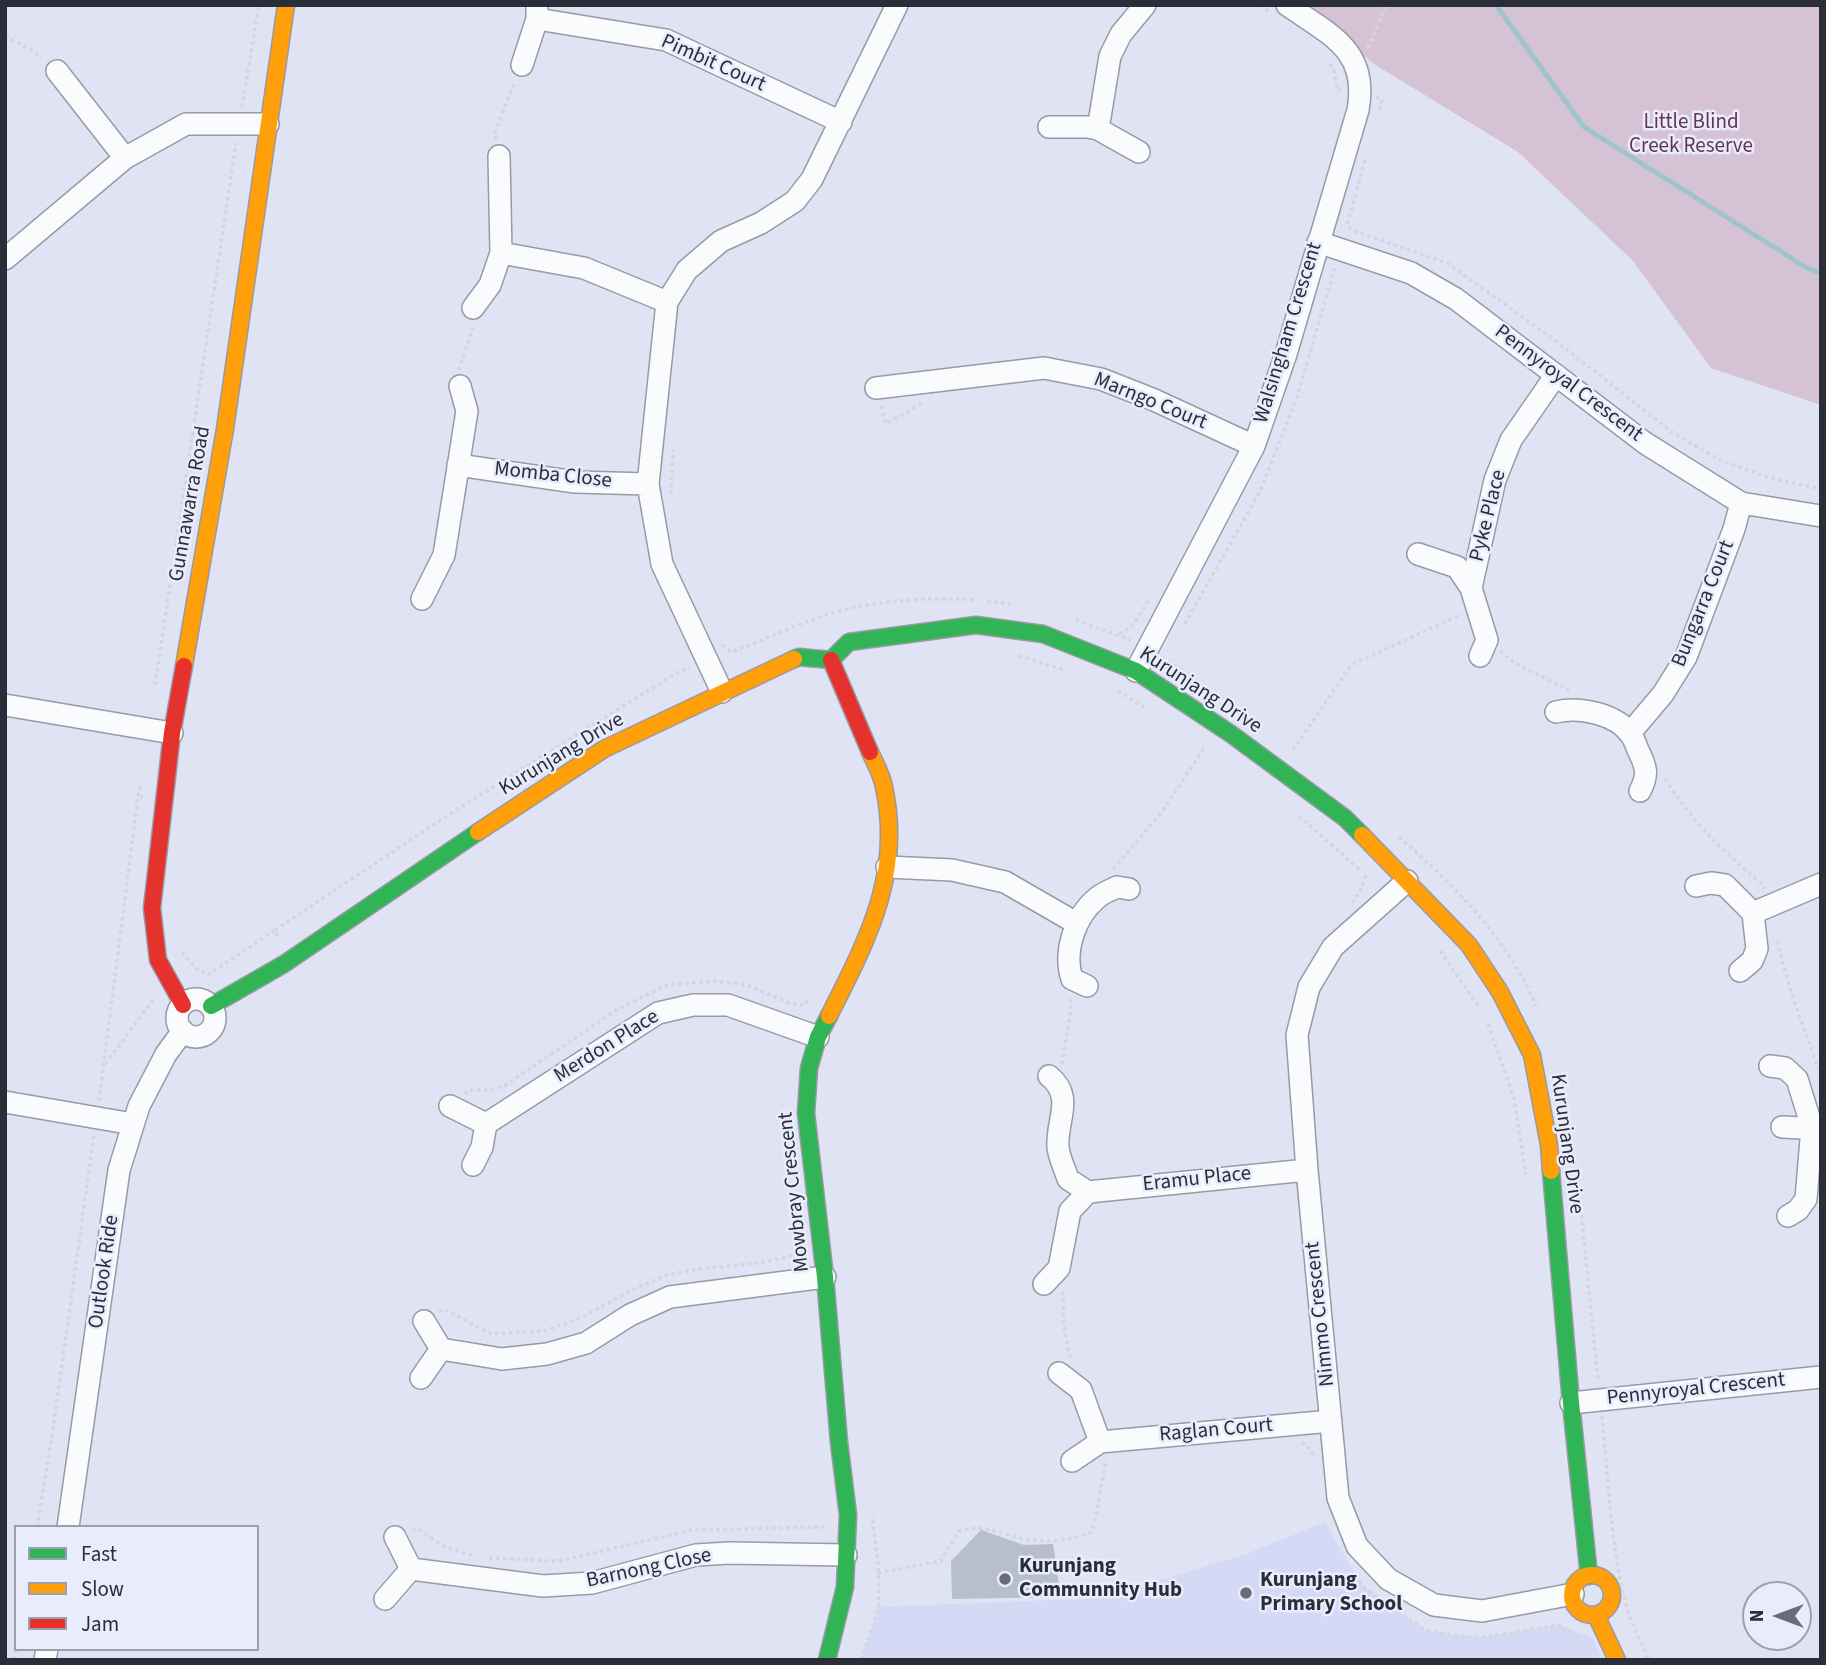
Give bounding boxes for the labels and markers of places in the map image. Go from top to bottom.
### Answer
place label: Kurunjang Communnity Hub [1019,1554,1182,1604]
place label: Kurunjang Primary School [1260,1568,1402,1618]
marker: Kurunjang Communnity Hub [997,1571,1013,1587]
marker: Kurunjang Primary School [1238,1585,1254,1601]

